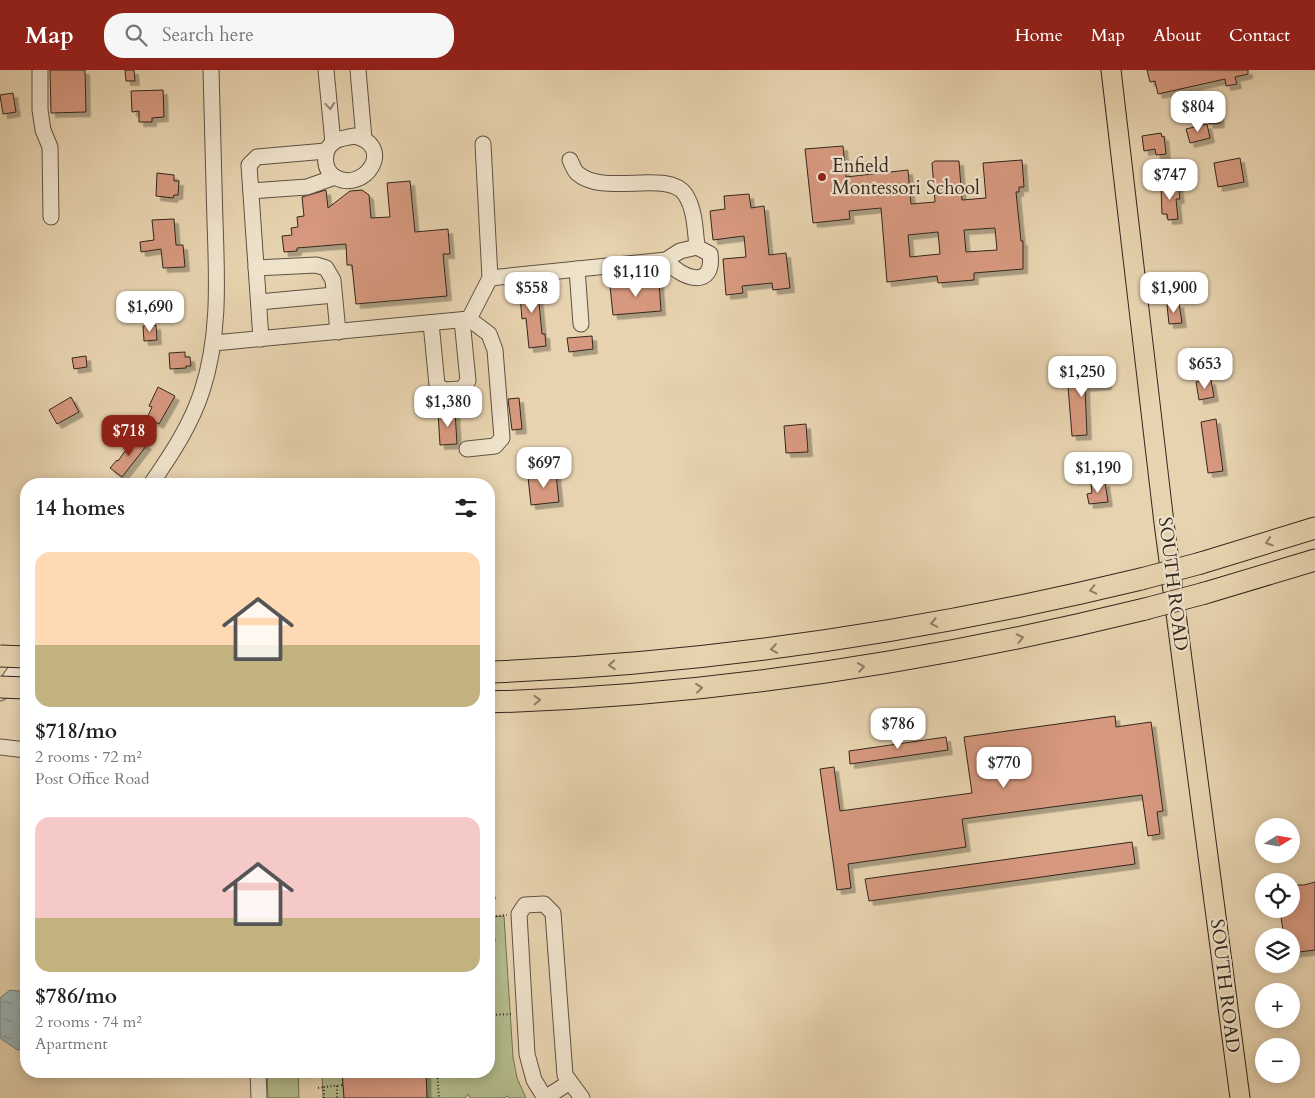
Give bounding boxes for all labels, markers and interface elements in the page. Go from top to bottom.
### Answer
search box [104,13,454,58]
text: Map [25,19,74,52]
icon: search [122,21,150,49]
text: Search here [162,22,254,48]
text: Home [1015,23,1063,48]
text: Map [1091,23,1125,48]
text: About [1153,23,1201,48]
text: Contact [1229,23,1290,48]
pin: $804 [1168,90,1228,133]
text: $804 [1182,96,1214,118]
one-way arrow [324,103,335,111]
place label: Enfield Montessori School [832,153,980,201]
pin: $747 [1140,158,1200,201]
text: $747 [1154,164,1186,186]
marker: Enfield Montessori School [816,171,828,183]
pin: $1,110 [595,256,677,298]
text: $1,110 [613,261,659,283]
pin: $558 [502,272,562,314]
pin: $1,900 [1133,272,1215,314]
text: $558 [516,277,548,299]
text: $1,900 [1151,277,1197,299]
pin: $1,690 [109,290,191,333]
text: $1,690 [127,296,173,318]
pin: $653 [1175,348,1235,390]
text: $653 [1189,353,1221,375]
pin: $1,250 [1041,356,1123,398]
text: $1,250 [1059,361,1105,383]
pin: $1,380 [407,386,489,428]
text: $1,380 [425,391,471,413]
pin: $718 [99,414,159,457]
text: $718 [113,420,145,442]
pin: $697 [514,446,574,489]
text: $697 [528,452,560,474]
pin: $1,190 [1057,452,1139,494]
text: $1,190 [1075,457,1121,479]
text: 14 homes [35,494,125,523]
icon: filters [452,494,480,522]
street label: SOUTH ROAD [1152,515,1194,653]
one-way arrow [1265,537,1273,547]
icon: home [213,584,303,674]
one-way arrow [1089,584,1098,595]
one-way arrow [930,618,939,628]
one-way arrow [1016,633,1025,644]
one-way arrow [769,643,777,654]
one-way arrow [608,659,616,670]
one-way arrow [856,663,865,673]
one-way arrow [696,683,704,694]
one-way arrow [534,695,542,706]
pin: $786 [868,708,928,750]
text: $786 [882,713,914,735]
text: $718/mo [35,717,117,746]
text: 2 rooms · 72 m² [35,746,142,768]
pin: $770 [974,746,1034,789]
text: $770 [988,752,1020,774]
text: Post Office Road [35,768,149,790]
north arrow [1255,818,1300,862]
map controls [1255,818,1300,1083]
icon: home [213,849,303,939]
button: locate [1255,873,1300,918]
street label: SOUTH ROAD [1204,917,1246,1055]
button: layers [1255,928,1300,973]
text: $786/mo [35,982,117,1011]
button: + [1255,983,1300,1028]
text: 2 rooms · 74 m² [35,1011,142,1033]
text: Apartment [35,1033,108,1055]
button: − [1255,1038,1300,1083]

